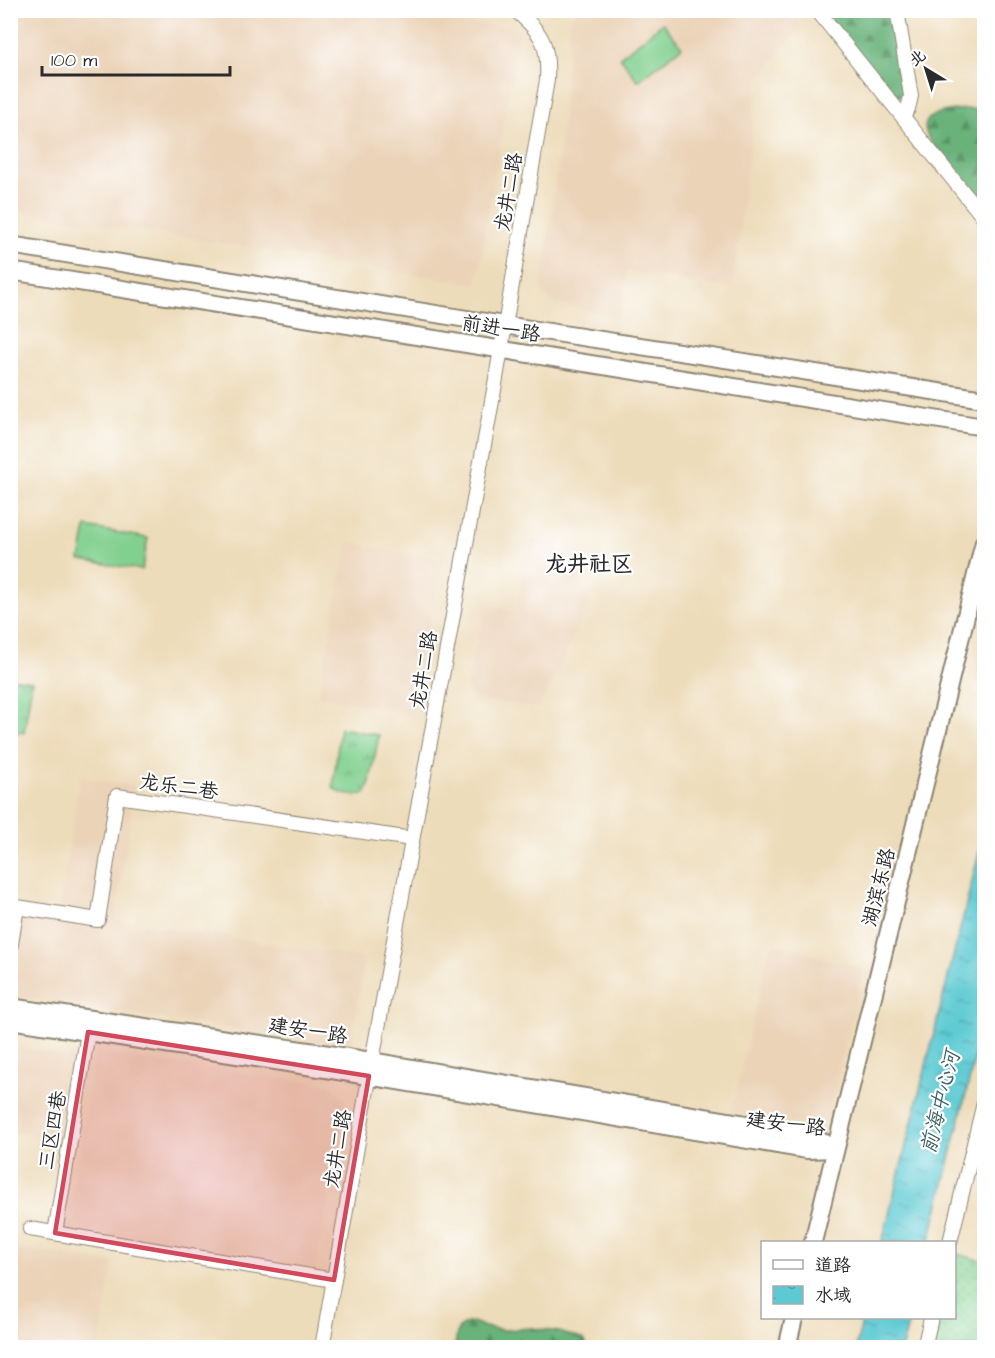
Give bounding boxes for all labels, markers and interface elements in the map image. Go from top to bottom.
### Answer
scale bar [42,39,230,77]
north arrow [896,39,956,99]
text: 北 [904,44,930,72]
text: 100 m [51,48,97,73]
street label: 龙井二路 [488,149,530,234]
street label: 前进一路 [459,309,544,349]
district label: 龙井社区 [545,549,633,580]
street label: 龙井二路 [403,627,445,712]
street label: 龙乐二巷 [137,768,221,807]
street label: 湖滨东路 [856,844,902,929]
street label: 建安一路 [266,1011,351,1051]
water label: 前海中心河 [914,1045,968,1157]
street label: 三区四巷 [32,1087,74,1172]
street label: 建安一路 [744,1105,828,1143]
street label: 龙井二路 [317,1106,359,1191]
legend [761,1241,956,1319]
text: 道路 [815,1253,851,1278]
text: 水域 [815,1283,851,1308]

